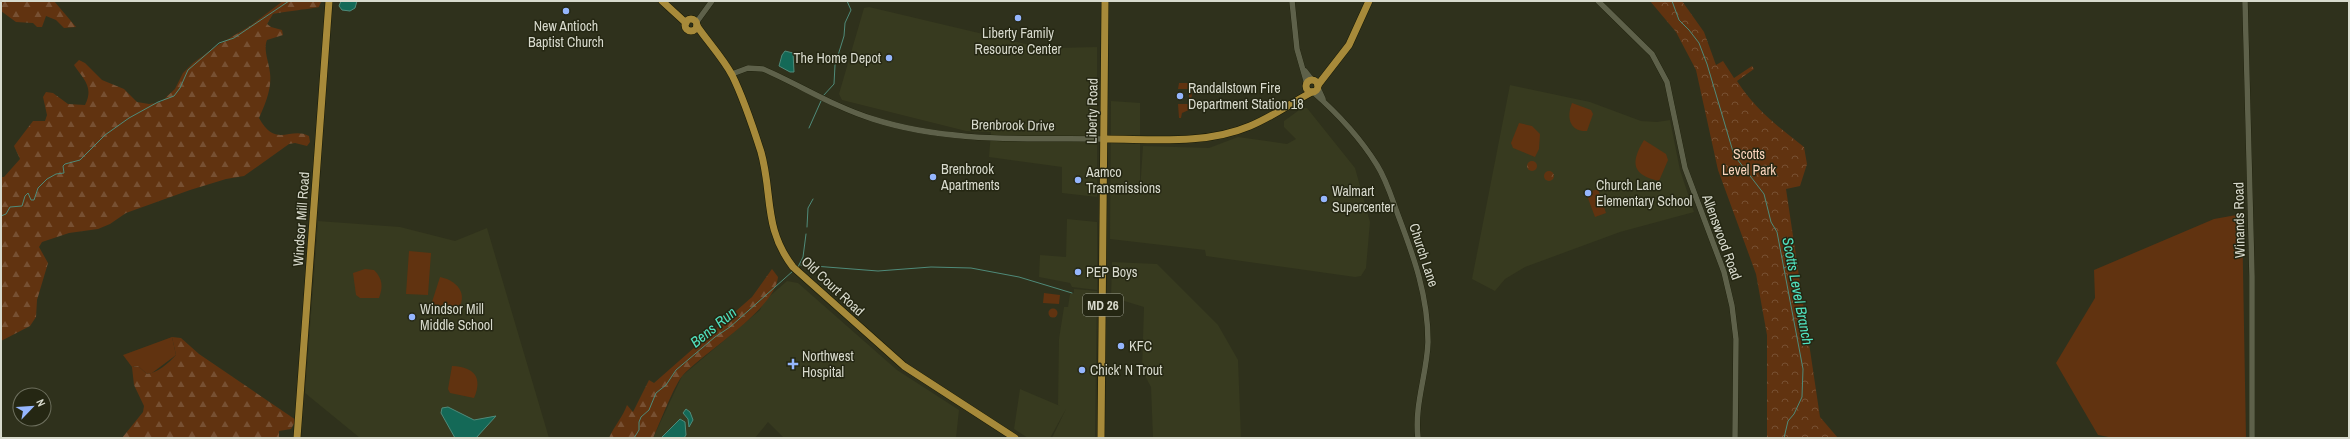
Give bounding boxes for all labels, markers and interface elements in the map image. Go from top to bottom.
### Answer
marker: New Antioch Baptist Church [561,6,571,16]
marker: Liberty Family Resource Center [1013,13,1023,23]
place label: New Antioch Baptist Church [528,17,604,51]
place label: Liberty Family Resource Center [975,24,1062,58]
place label: The Home Depot [794,49,881,67]
marker: The Home Depot [884,53,894,63]
street label: Liberty Road [1082,78,1102,144]
place label: Randallstown Fire Department Station 18 [1188,79,1304,113]
marker: Randallstown Fire Department Station 18 [1175,91,1185,101]
street label: Brenbrook Drive [971,115,1055,135]
park label: Scotts Level Park [1722,145,1776,179]
place label: Brenbrook Apartments [940,160,1000,194]
place label: Aamco Transmissions [1085,163,1161,197]
street label: Windsor Mill Road [289,171,313,267]
marker: Brenbrook Apartments [928,172,938,182]
marker: Aamco Transmissions [1073,175,1083,185]
place label: Church Lane Elementary School [1596,176,1692,210]
place label: Walmart Supercenter [1332,182,1395,216]
street label: Winands Road [2229,182,2249,258]
marker: Church Lane Elementary School [1583,188,1593,198]
street label: Allenswood Road [1698,191,1746,282]
marker: Walmart Supercenter [1319,194,1329,204]
street label: Church Lane [1405,221,1443,289]
water label: Scotts Level Branch [1777,235,1819,347]
street label: Old Court Road [798,252,868,320]
place label: PEP Boys [1086,263,1138,281]
marker: PEP Boys [1073,267,1083,277]
road number: MD 26 [1083,294,1123,316]
place label: Windsor Mill Middle School [420,300,493,334]
water label: Bens Run [685,302,741,352]
marker: Windsor Mill Middle School [407,312,417,322]
place label: KFC [1129,337,1152,355]
marker: KFC [1116,341,1126,351]
place label: Northwest Hospital [802,347,854,381]
marker: Northwest Hospital [787,358,799,370]
place label: Chick' N Trout [1090,361,1162,379]
marker: Chick' N Trout [1077,365,1087,375]
north arrow [12,387,52,427]
text: N [33,397,49,409]

